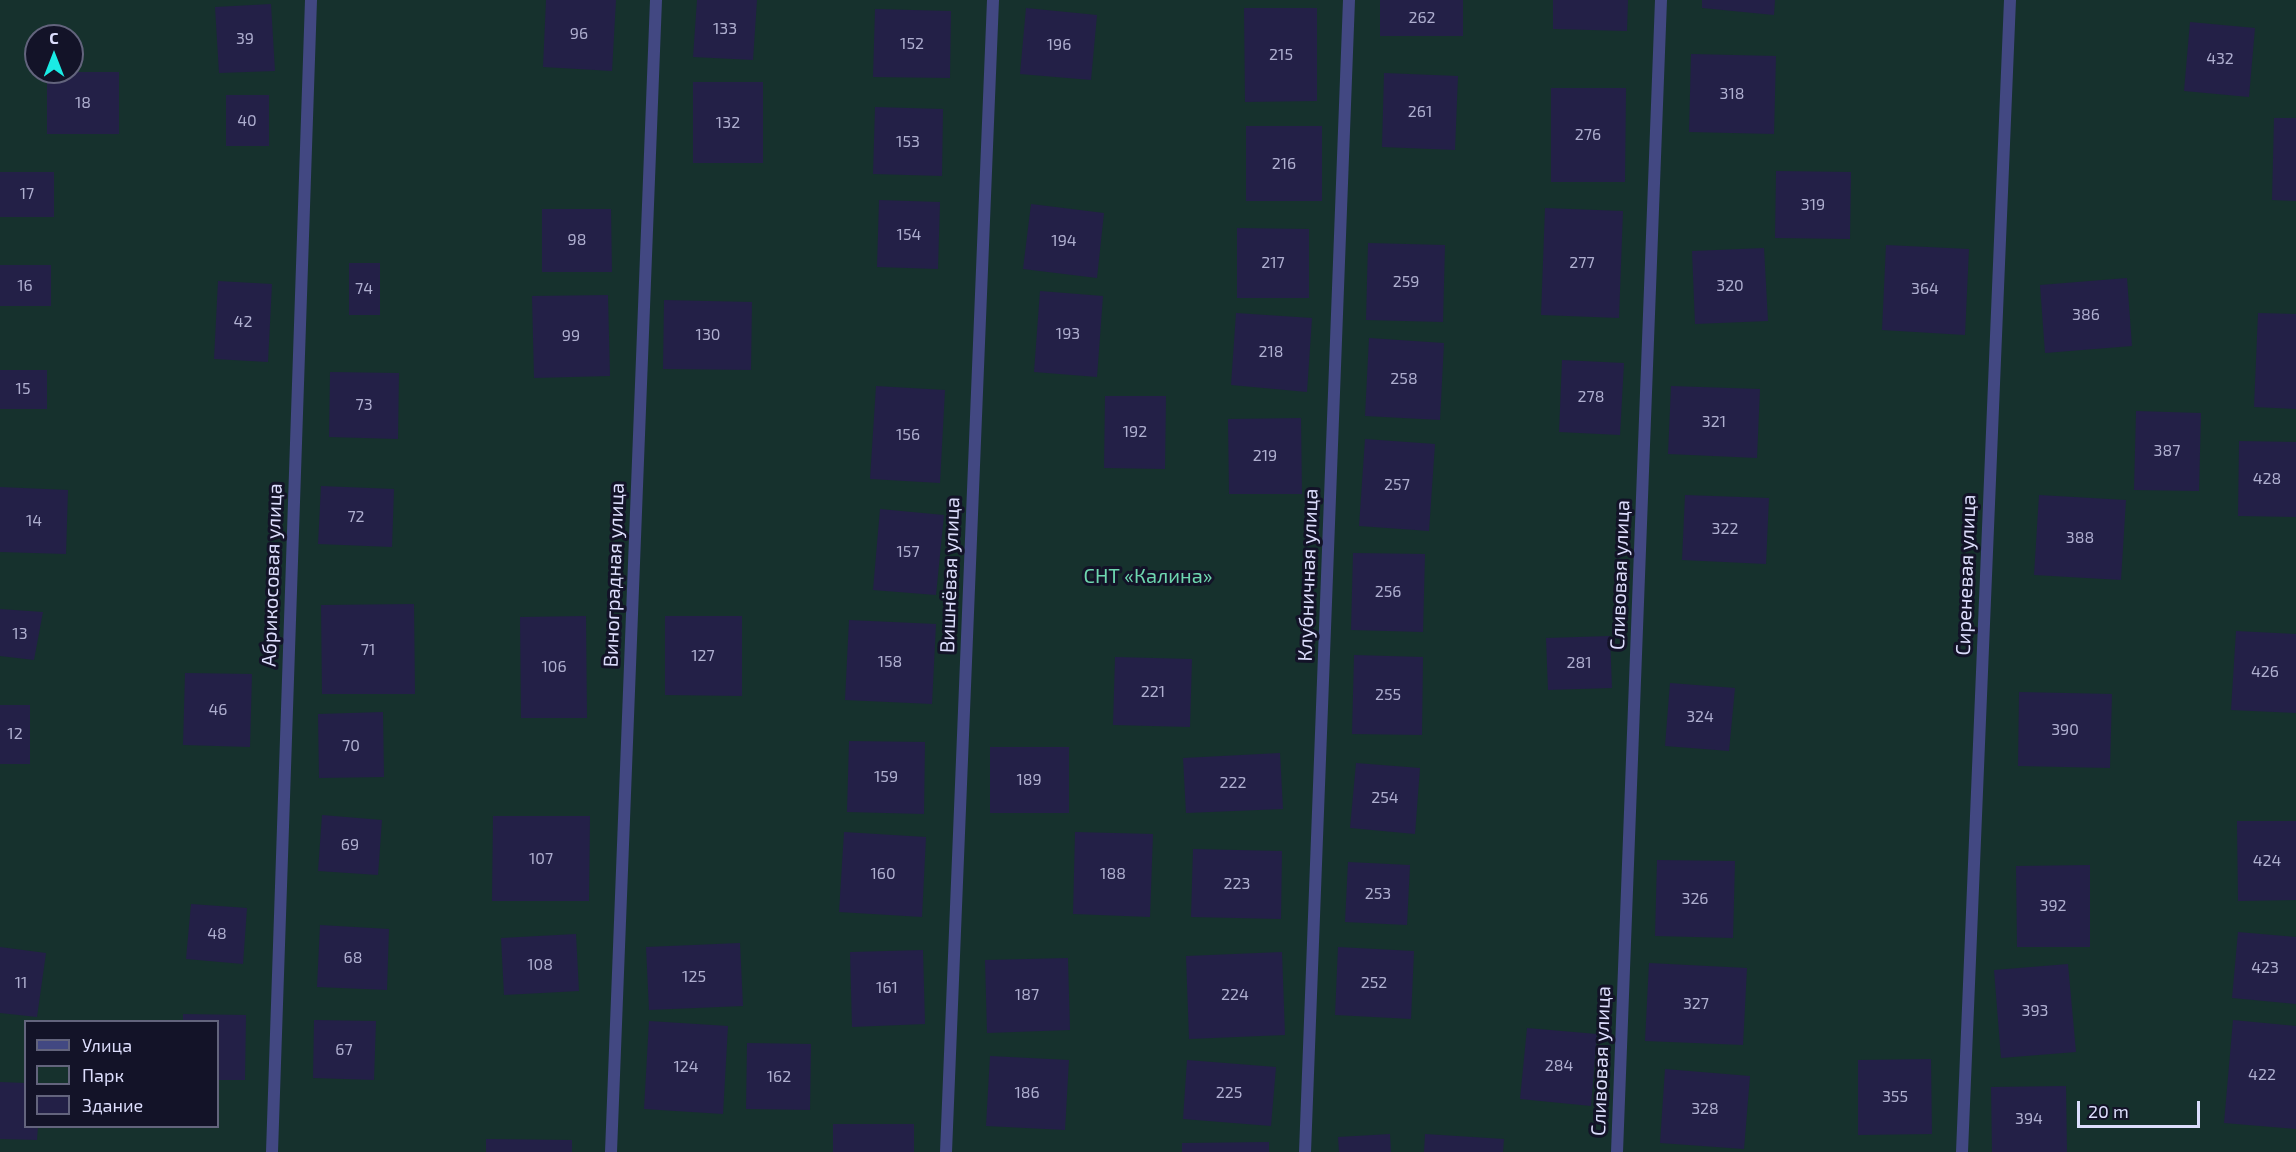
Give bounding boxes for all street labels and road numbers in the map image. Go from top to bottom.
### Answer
street label: Виноградная улица [599,482,629,668]
street label: Абрикосовая улица [257,483,287,667]
street label: Клубничная улица [1293,488,1323,662]
street label: Сиреневая улица [1951,494,1981,656]
street label: Вишнёвая улица [935,497,965,653]
street label: Сливовая улица [1605,500,1635,650]
street label: Сливовая улица [1586,986,1616,1136]

